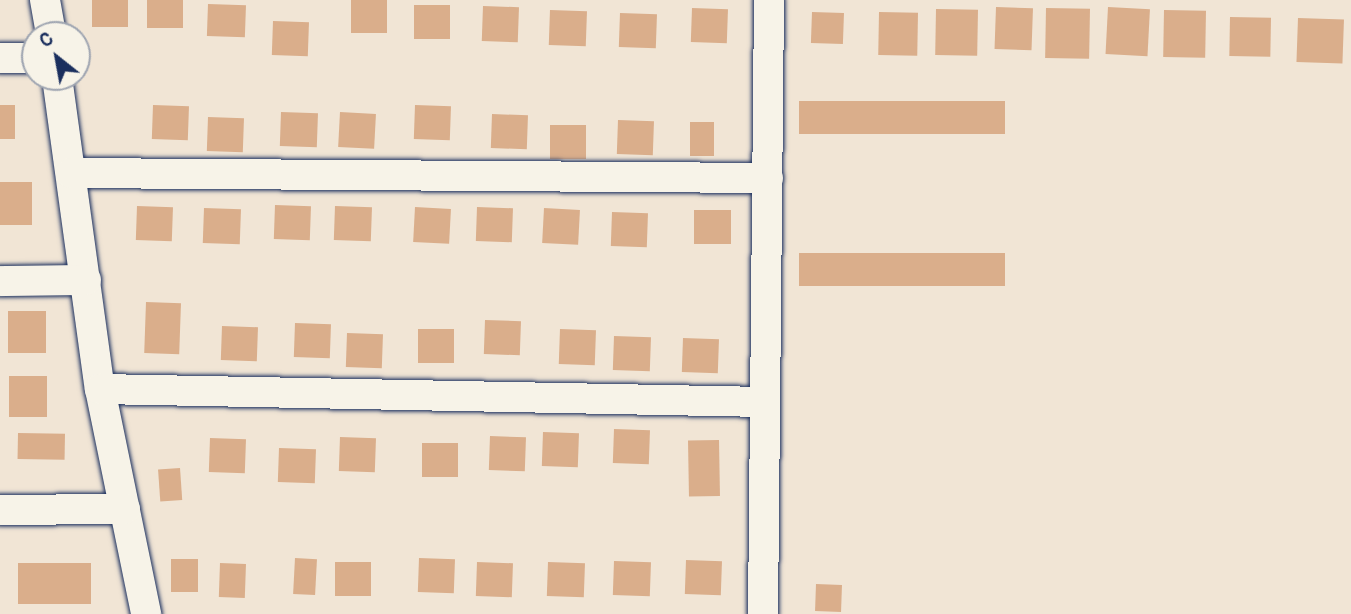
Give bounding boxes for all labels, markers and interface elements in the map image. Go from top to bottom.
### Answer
north arrow [21,21,91,91]
text: С [35,26,57,53]

